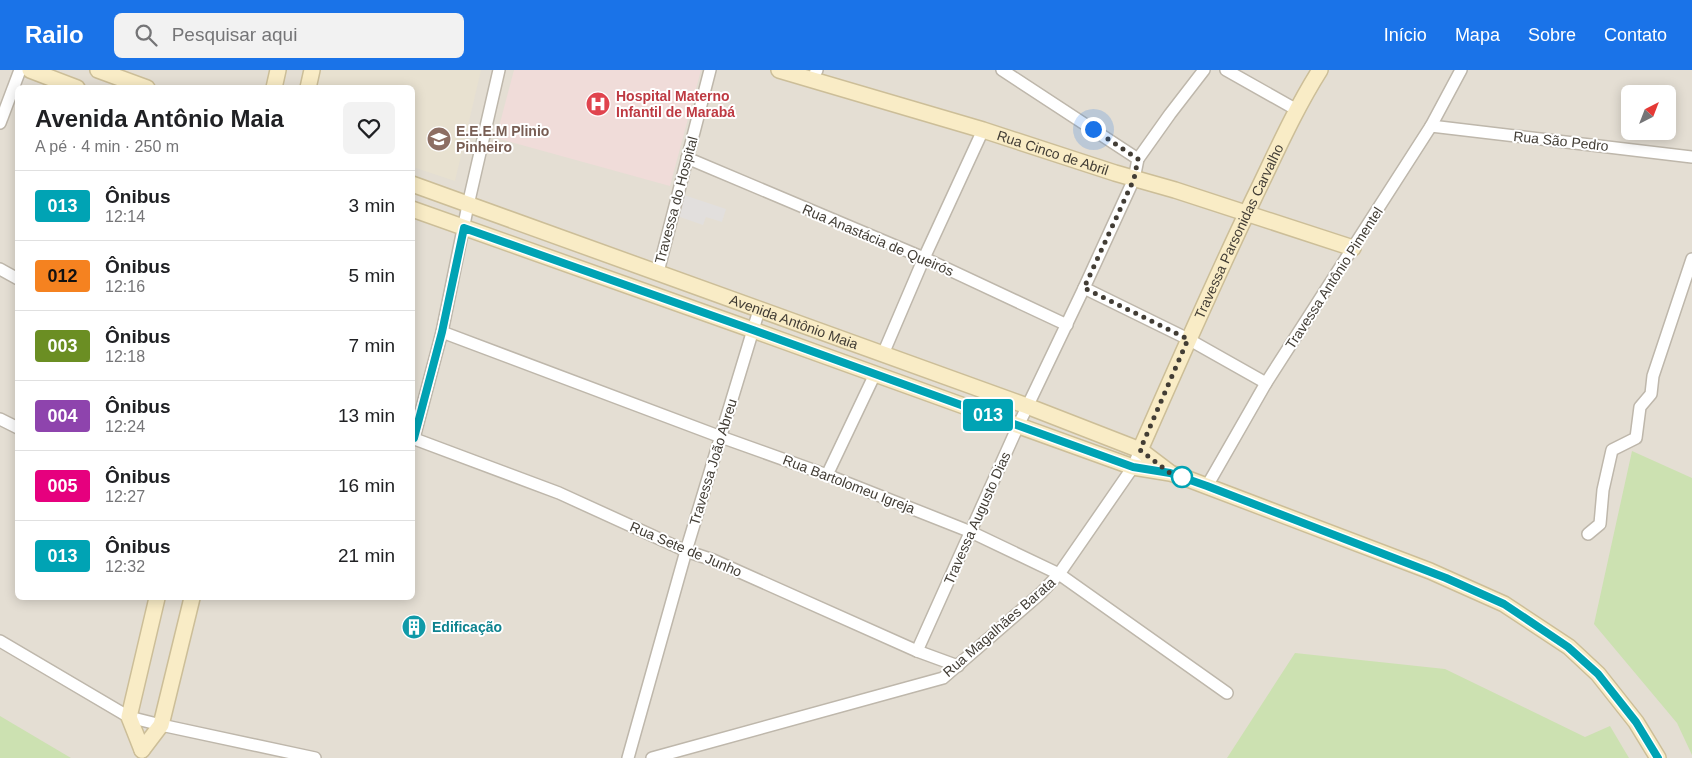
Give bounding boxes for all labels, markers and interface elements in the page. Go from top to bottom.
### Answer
search box [114,13,464,58]
text: Railo [25,21,84,48]
icon: search [132,21,160,49]
text: Pesquisar aqui [172,24,297,45]
text: Início [1384,25,1427,45]
text: Mapa [1455,25,1500,45]
text: Sobre [1528,25,1576,45]
text: Contato [1604,25,1667,45]
north arrow [1621,85,1676,140]
map controls [1621,85,1676,140]
place label: Hospital Materno Infantil de Marabá [616,88,735,120]
hospital icon: Hospital Materno Infantil de Marabá [585,91,611,117]
button: heart [343,102,395,154]
text: Avenida Antônio Maia [35,105,284,132]
your location [1081,117,1106,142]
place label: E.E.E.M Plinio Pinheiro [456,123,549,155]
school or university icon: E.E.E.M Plinio Pinheiro [426,126,452,152]
street label: Rua Cinco de Abril [995,127,1110,178]
street label: Rua São Pedro [1513,128,1610,154]
street label: Travessa do Hospital [651,135,701,265]
text: A pé · 4 min · 250 m [35,138,179,155]
street label: Travessa Parsonidas Carvalho [1191,141,1287,321]
text: Ônibus [105,186,170,207]
text: 3 min [349,195,395,216]
text: 013 [47,196,78,216]
street label: Rua Anastácia de Queirós [800,201,956,279]
street label: Travessa Antônio Pimentel [1282,204,1386,352]
text: 12:14 [105,208,145,225]
text: Ônibus [105,256,170,277]
text: 5 min [349,265,395,286]
text: 012 [47,266,78,286]
text: 12:16 [105,278,145,295]
street label: Avenida Antônio Maia [728,291,860,352]
text: Ônibus [105,326,170,347]
text: 7 min [349,335,395,356]
text: 003 [47,336,78,356]
text: 12:18 [105,348,145,365]
text: Ônibus [105,396,170,417]
street label: Travessa João Abreu [686,397,740,527]
line badge: 013 [959,399,1017,431]
text: 13 min [338,405,395,426]
text: 013 [973,405,1003,425]
text: 004 [47,406,78,426]
text: 12:24 [105,418,145,435]
street label: Travessa Augusto Dias [941,449,1013,587]
street label: Rua Bartolomeu Igreja [781,451,917,517]
text: Ônibus [105,466,170,487]
unlabelled marker [1171,466,1193,488]
text: 16 min [338,475,395,496]
text: 005 [47,476,78,496]
text: 12:27 [105,488,145,505]
street label: Rua Sete de Junho [628,518,744,580]
text: Ônibus [105,536,170,557]
text: 21 min [338,545,395,566]
text: 013 [47,546,78,566]
text: 12:32 [105,558,145,575]
street label: Rua Magalhães Barata [940,574,1058,680]
building icon: Edificação [401,614,427,640]
place label: Edificação [432,619,502,635]

